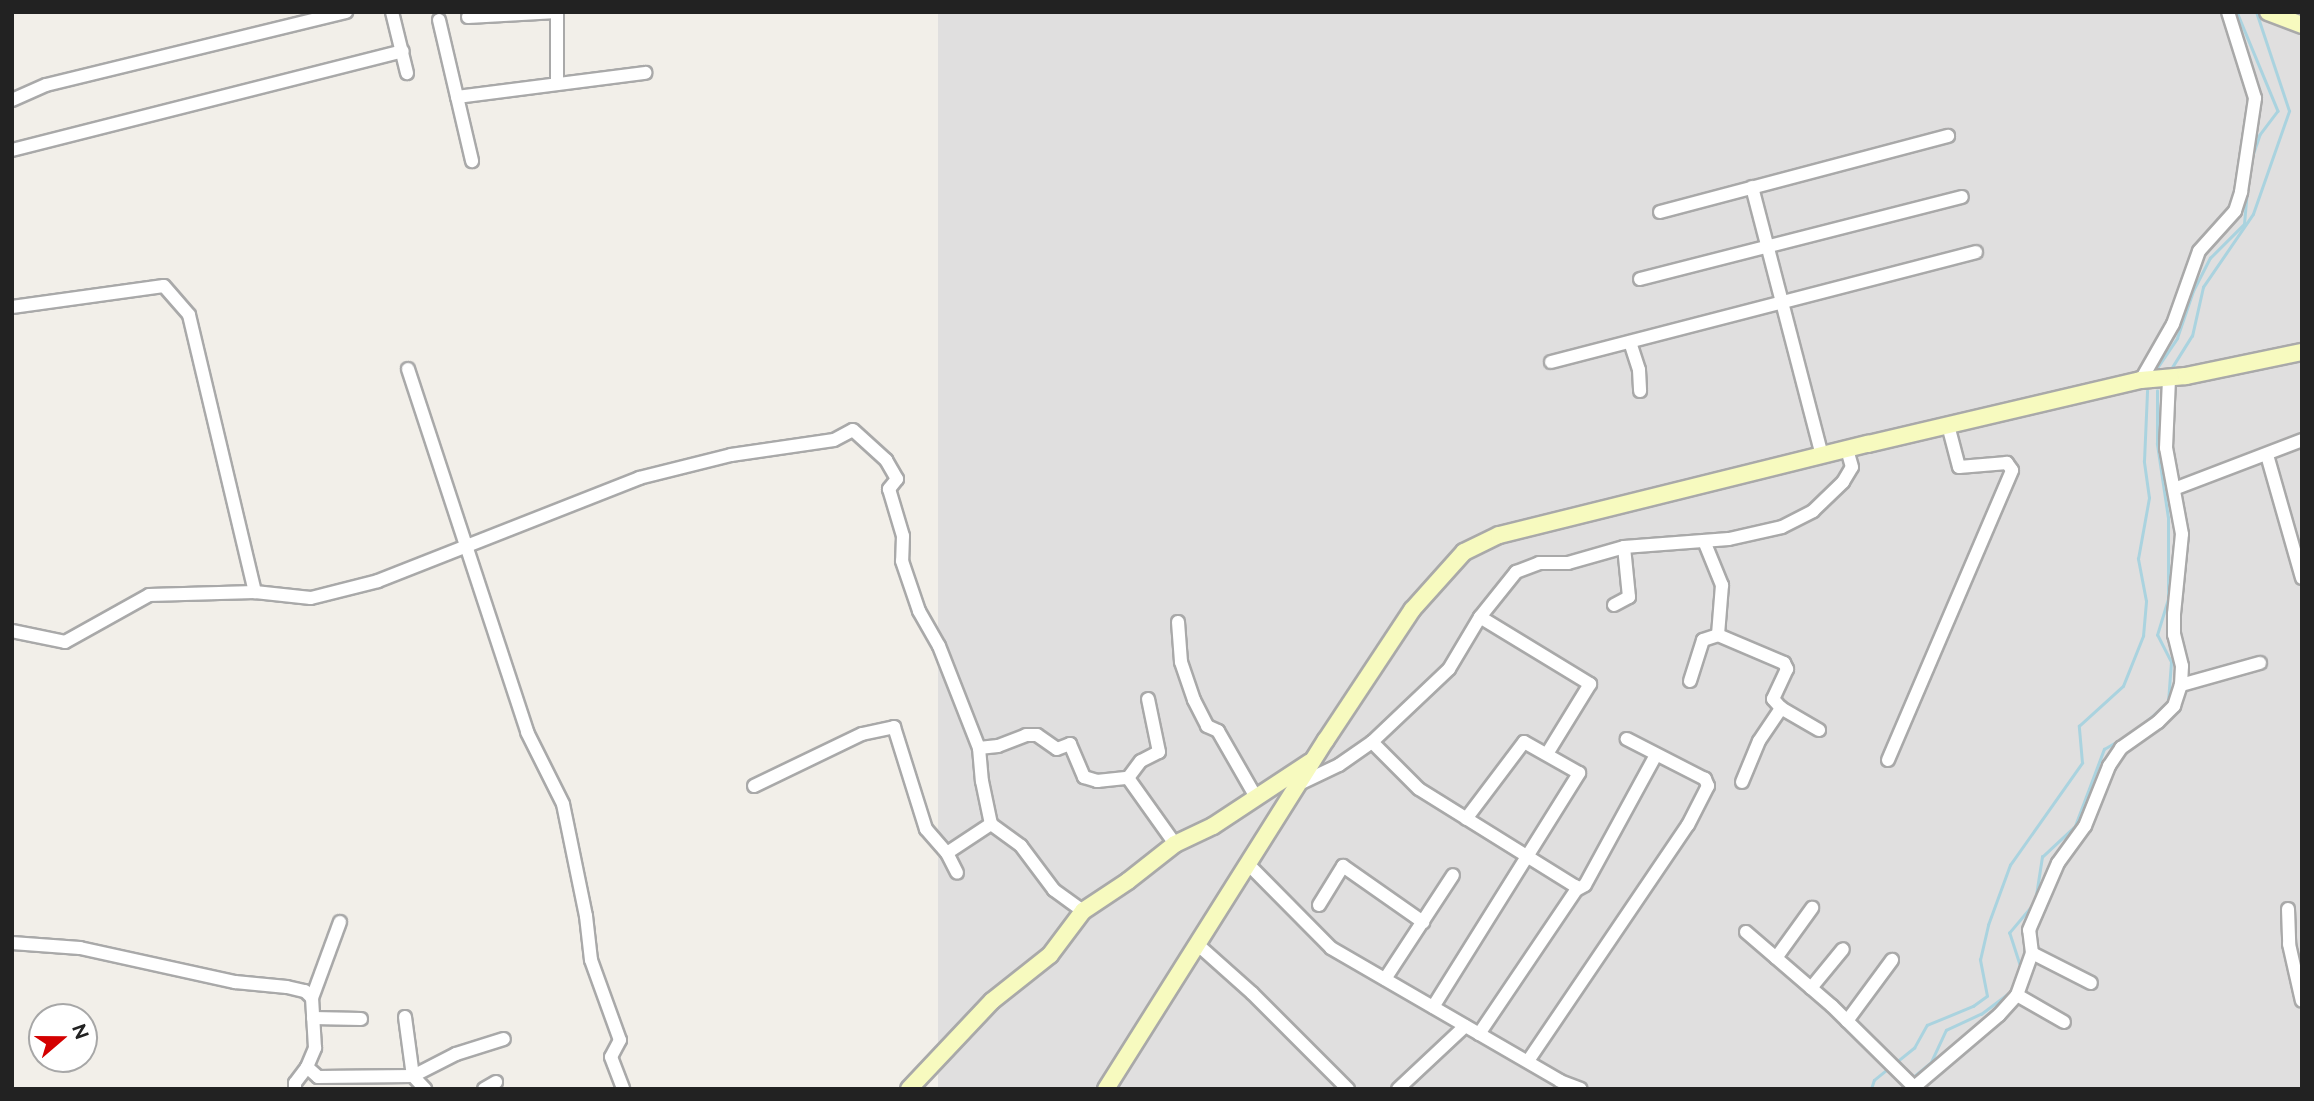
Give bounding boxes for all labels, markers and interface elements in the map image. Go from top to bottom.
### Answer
north arrow [28,1003,98,1073]
text: N [68,1021,94,1042]

